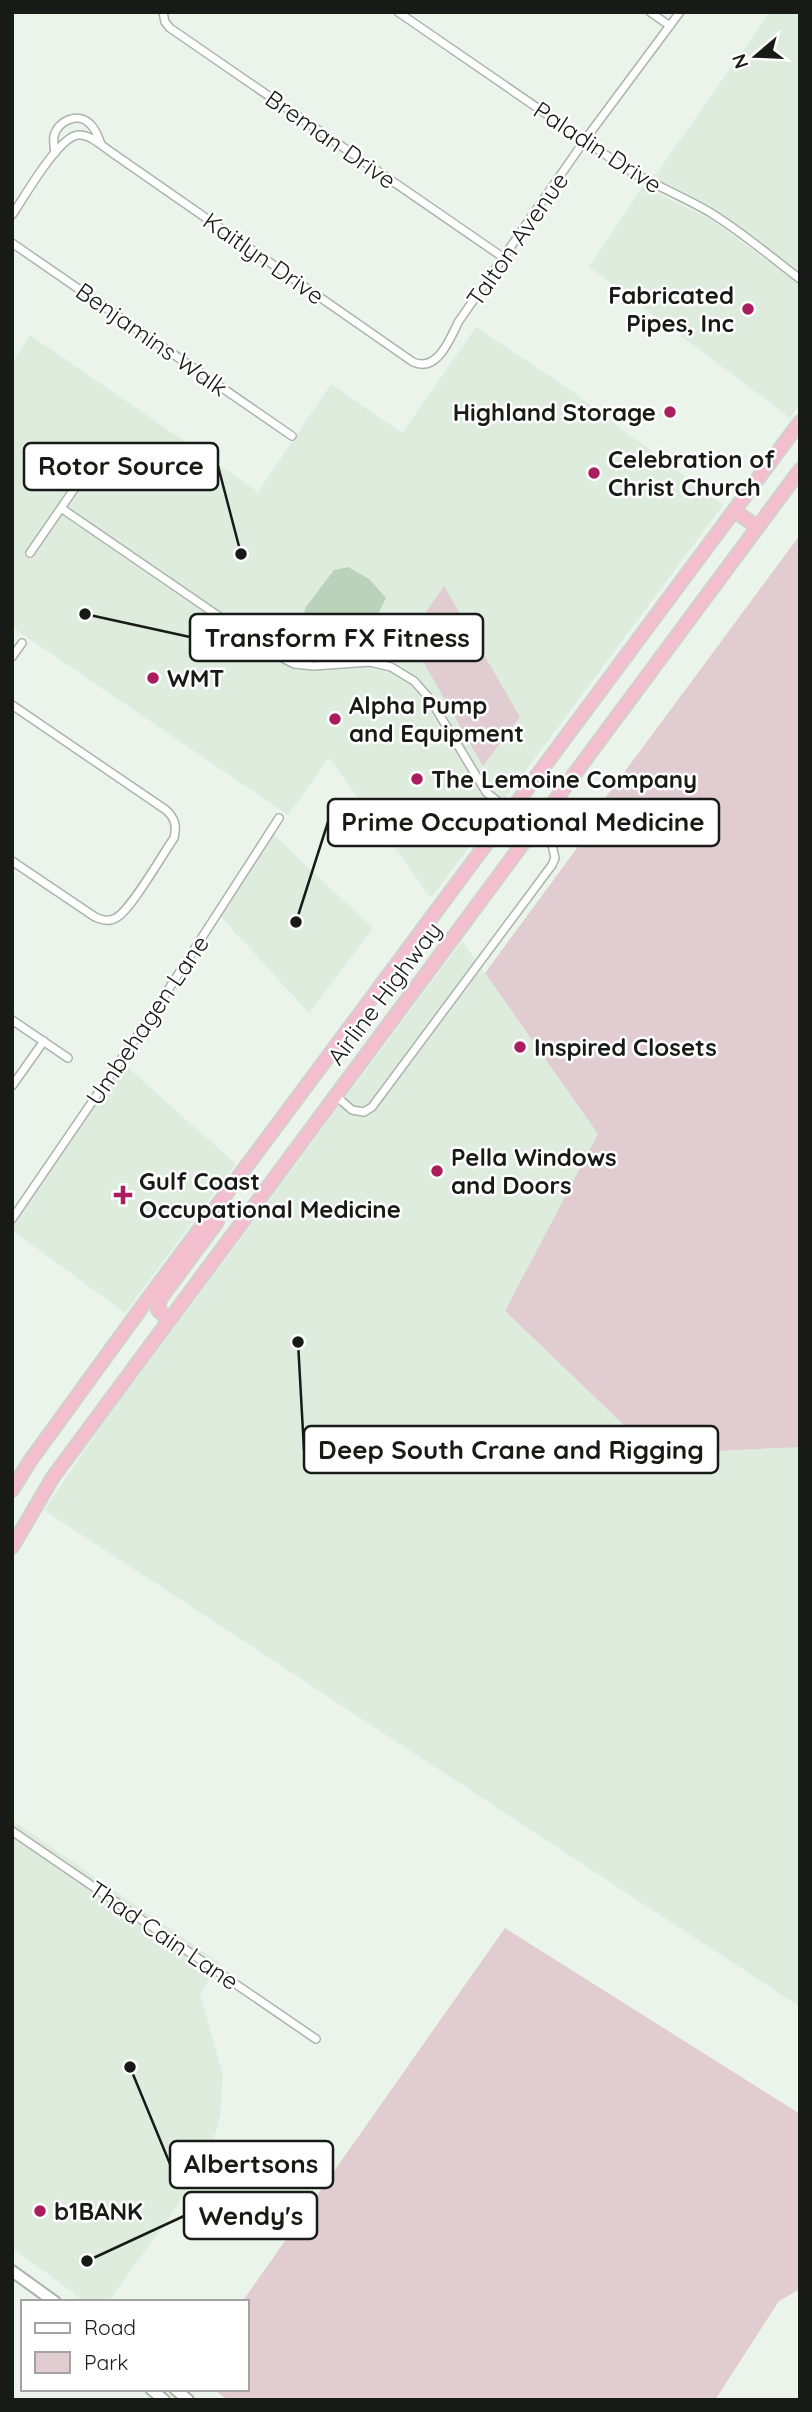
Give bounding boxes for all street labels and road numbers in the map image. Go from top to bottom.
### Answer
street label: Breman Drive [260,83,402,195]
street label: Paladin Drive [528,94,668,200]
street label: Talton Avenue [460,166,574,312]
street label: Kaitlyn Drive [198,205,330,311]
street label: Benjamins Walk [70,275,234,403]
street label: Airline Highway [320,915,448,1071]
street label: Umbehagen Lane [79,929,215,1111]
street label: Thad Cain Lane [83,1874,245,1996]

